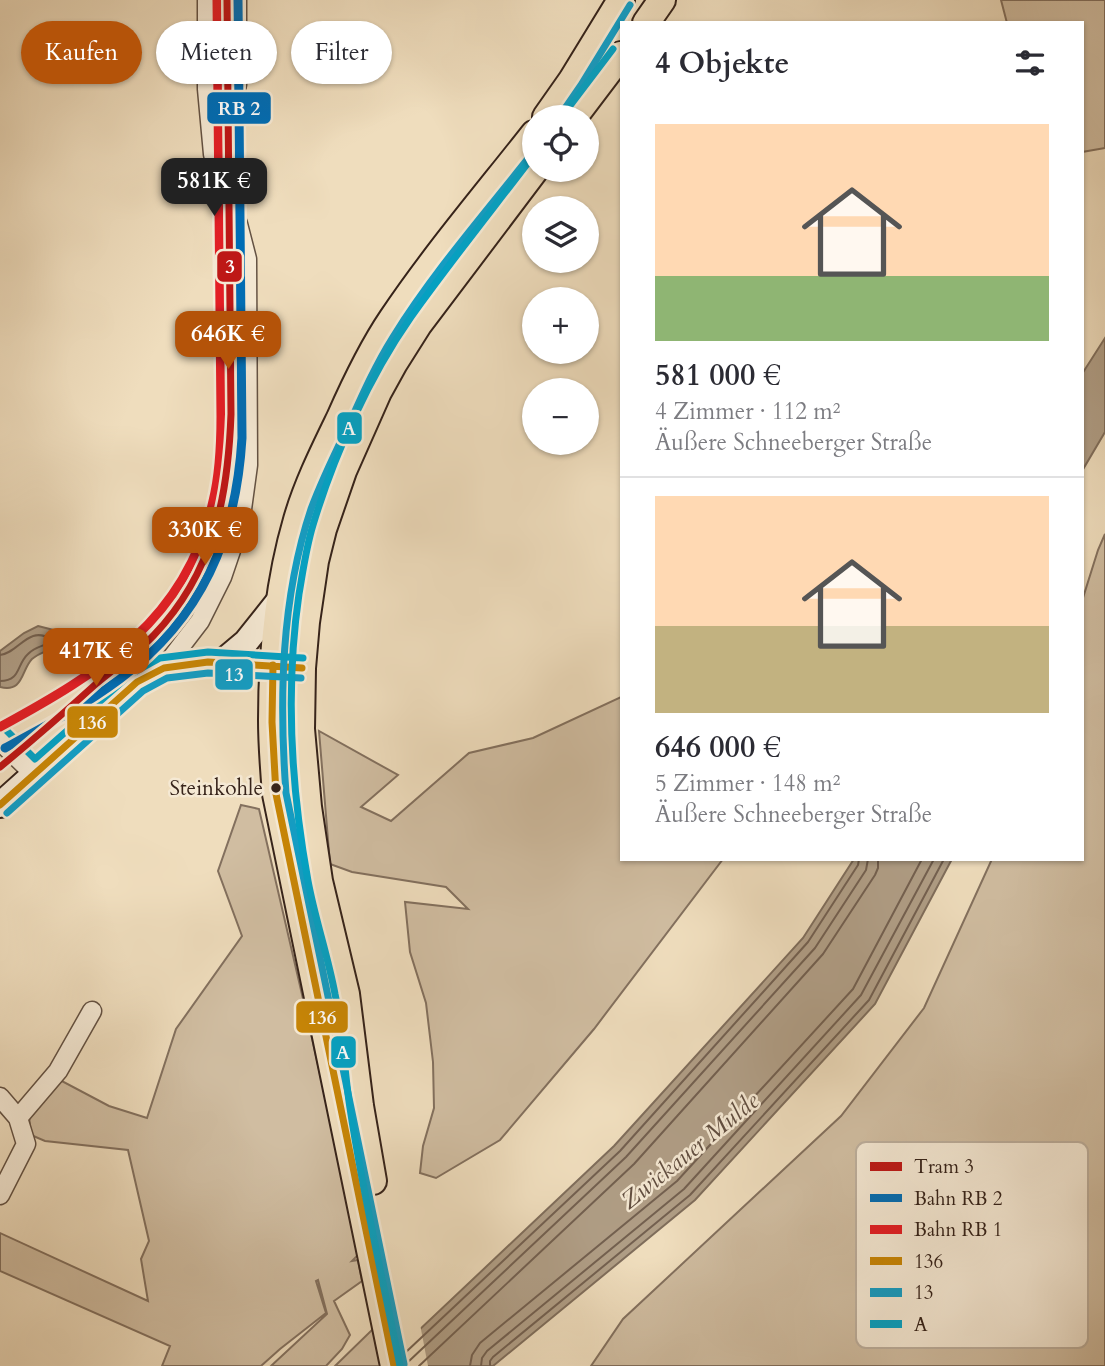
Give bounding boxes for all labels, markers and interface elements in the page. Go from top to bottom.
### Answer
chip: Kaufen [21,21,142,84]
chip: Mieten [156,21,277,84]
chip: Filter [291,21,392,84]
text: 4 Objekte [655,43,789,84]
icon: filters [1011,44,1049,82]
line badge: RB 2 [206,91,272,125]
text: RB 2 [218,96,261,122]
map controls [522,105,599,455]
button: locate [522,105,599,182]
pin: 581K € [157,158,271,218]
text: 581K € [177,165,251,196]
icon: home [789,169,915,295]
button: layers [522,196,599,273]
line badge: 3 [216,250,243,283]
text: 3 [225,254,235,280]
button: + [522,287,599,364]
pin: 646K € [171,312,285,371]
text: 646K € [191,318,265,349]
text: 581 000 € [655,355,781,396]
button: − [522,378,599,455]
text: 4 Zimmer · 112 m² [655,396,840,427]
line badge: A [336,411,363,445]
text: A [342,416,357,442]
text: Äußere Schneeberger Straße [655,427,932,458]
pin: 330K € [148,508,262,567]
text: 330K € [168,514,242,545]
icon: home [789,541,915,667]
pin: 417K € [39,628,153,688]
text: 417K € [59,635,133,666]
line badge: 13 [214,658,254,691]
text: 13 [224,662,244,688]
line badge: 136 [66,705,119,739]
text: 136 [77,710,107,736]
text: 646 000 € [655,727,781,768]
text: 5 Zimmer · 148 m² [655,768,840,799]
place label: Steinkohle [169,774,263,803]
marker: Steinkohle [269,781,283,795]
text: Äußere Schneeberger Straße [655,799,932,830]
line badge: 136 [295,1000,349,1034]
text: 136 [307,1005,337,1031]
line badge: A [330,1035,357,1069]
text: A [336,1040,351,1066]
water label: Zwickauer Mulde [614,1085,767,1217]
legend [856,1142,1088,1348]
text: Tram 3 [914,1154,974,1180]
text: Bahn RB 2 [914,1186,1003,1212]
text: Bahn RB 1 [914,1217,1002,1243]
text: 136 [914,1249,943,1275]
text: 13 [914,1280,933,1306]
text: A [914,1312,928,1338]

